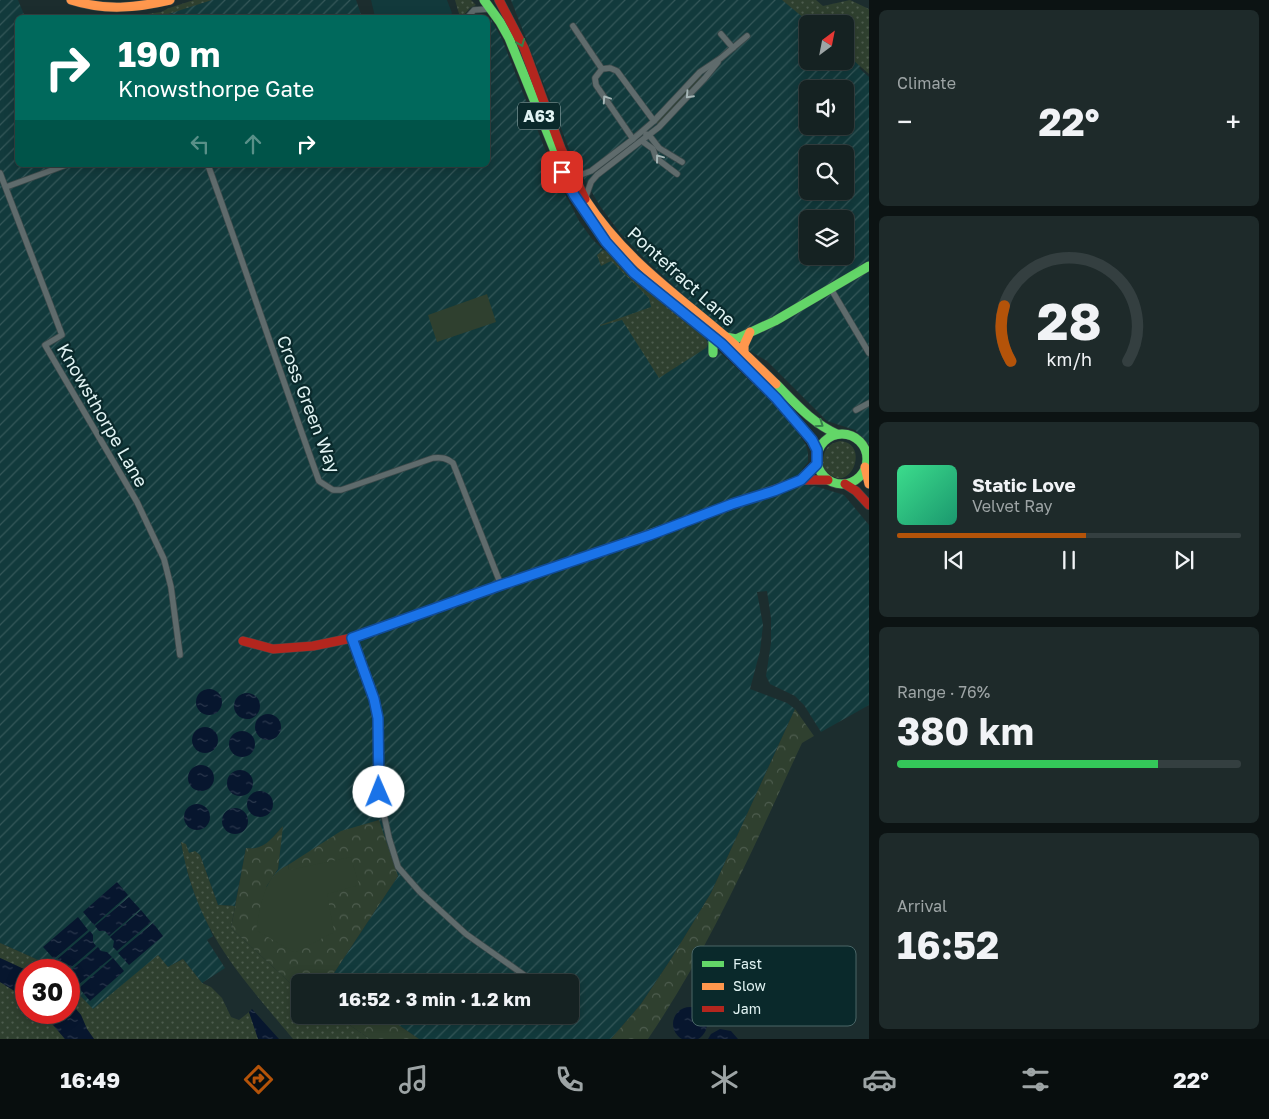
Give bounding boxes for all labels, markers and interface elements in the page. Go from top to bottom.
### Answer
north arrow [799,15,854,70]
map controls [799,15,854,265]
text: 190 m [118,33,220,75]
icon: right [35,35,100,100]
one-way arrow [515,38,526,47]
text: Climate [897,73,956,93]
text: Knowsthorpe Gate [118,75,314,102]
button: sound [799,80,854,135]
one-way arrow [686,90,695,99]
one-way arrow [602,95,612,104]
text: 22° [1038,99,1100,144]
road number: A63 [518,102,560,130]
text: − [897,105,912,138]
text: + [1226,105,1241,138]
icon: left [186,130,214,158]
icon: ahead [239,130,267,158]
icon: right [292,130,320,158]
button: search [799,145,854,200]
pin [541,151,583,193]
one-way arrow [656,155,664,164]
icon: arrive [548,158,576,186]
button: layers [799,210,854,265]
street label: Pontefract Lane [623,222,741,330]
text: 28 [1036,289,1102,351]
street label: Cross Green Way [273,332,345,476]
street label: Knowsthorpe Lane [53,339,153,491]
text: km/h [1046,348,1092,370]
one-way arrow [814,418,824,427]
text: Static Love [972,473,1076,496]
text: Velvet Ray [972,496,1053,516]
icon: previous [940,546,968,574]
icon: pause [1055,546,1083,574]
icon: next [1170,546,1198,574]
text: Range · 76% [897,682,990,702]
text: 380 km [897,708,1034,753]
position arrow [352,765,404,817]
text: Arrival [897,896,947,916]
text: 16:52 [897,922,999,967]
legend [692,946,856,1026]
text: Fast [733,955,762,972]
speed limit sign: 30 [15,959,80,1024]
text: Slow [733,977,766,994]
text: 16:52 · 3 min · 1.2 km [339,987,531,1010]
text: Jam [733,1000,761,1017]
icon: directions [241,1062,276,1097]
icon: music [396,1062,431,1097]
icon: phone [552,1062,587,1097]
icon: climate [707,1062,742,1097]
icon: car [862,1062,897,1097]
icon: filters [1018,1062,1053,1097]
text: 16:49 [60,1066,120,1093]
text: 22° [1173,1066,1209,1093]

